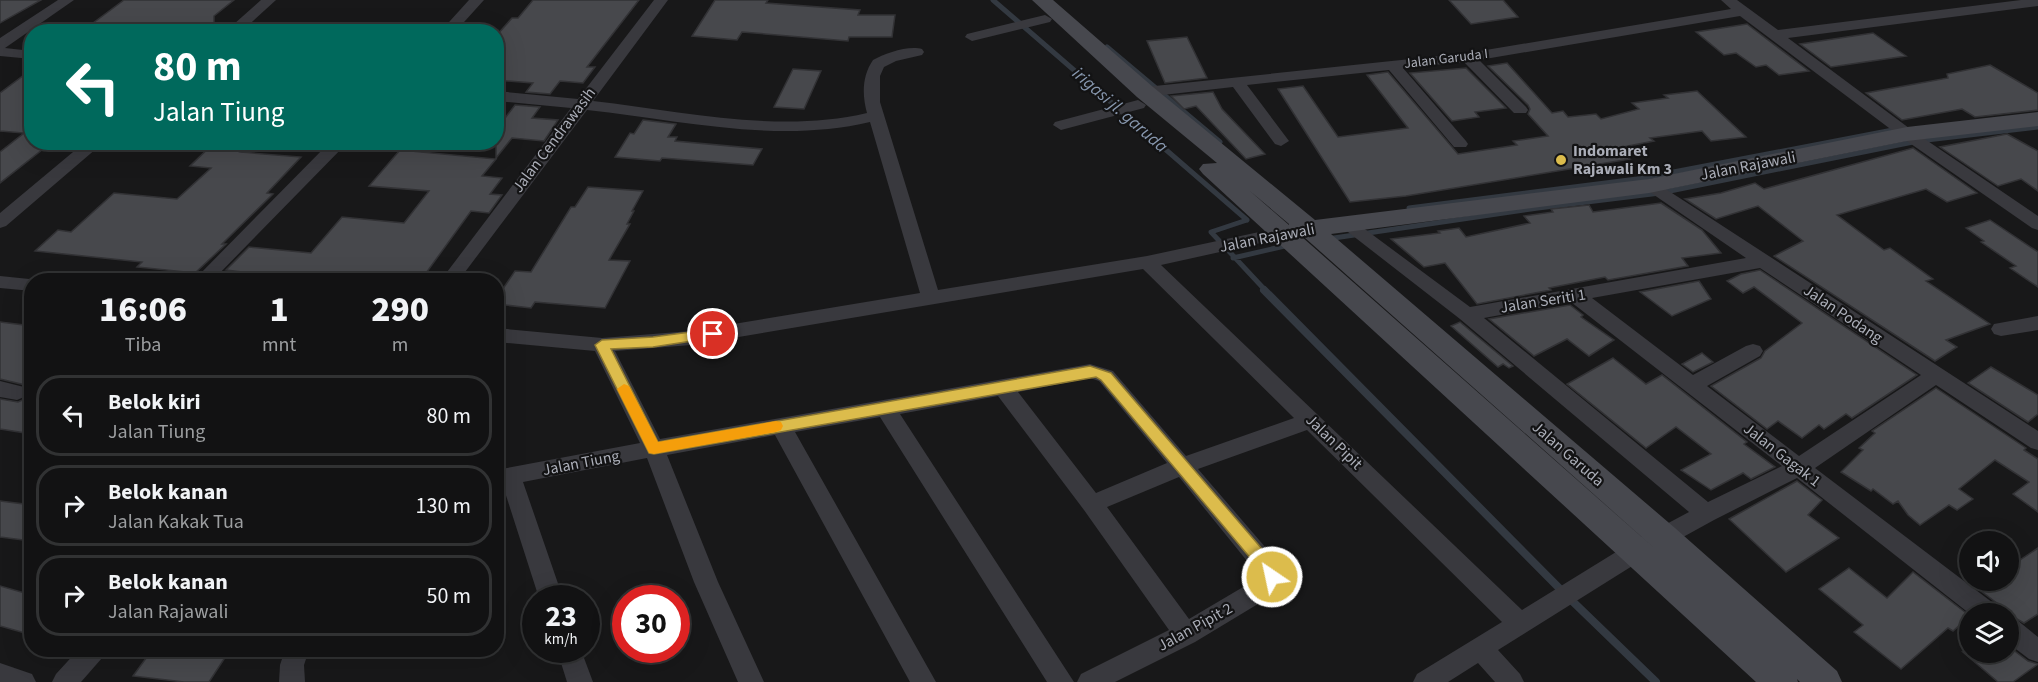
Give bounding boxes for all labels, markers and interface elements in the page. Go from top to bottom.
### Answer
text: 80 m [153,37,242,97]
street label: Jalan Garuda I [1403,44,1489,74]
icon: left [54,48,132,126]
water label: irigasi jl. garuda [1067,61,1174,159]
street label: Jalan Cendrawasih [507,83,601,197]
text: Jalan Tiung [153,93,284,132]
place label: Indomaret Rajawali Km 3 [1573,140,1672,180]
street label: Jalan Rajawali [1699,146,1797,186]
marker: Indomaret Rajawali Km 3 [1554,153,1568,167]
street label: Jalan Rajawali [1218,218,1316,258]
street label: Jalan Podang [1799,279,1887,349]
street label: Jalan Seriti 1 [1499,283,1587,319]
text: 16:06 [99,284,187,335]
text: 1 [270,284,289,335]
text: 290 [371,284,429,335]
pin [687,308,738,359]
icon: arrive [696,317,729,350]
text: Tiba [125,331,161,359]
text: mnt [262,331,296,359]
text: m [392,331,408,359]
text: Belok kiri [108,386,201,418]
icon: left [57,399,90,432]
text: 80 m [426,400,471,432]
street label: Jalan Pipit [1301,409,1368,475]
street label: Jalan Garuda [1527,417,1609,491]
text: Jalan Tiung [108,418,205,446]
street label: Jalan Gagak 1 [1739,418,1825,492]
street label: Jalan Tiung [541,445,621,481]
text: Belok kanan [108,476,228,508]
icon: right [57,489,90,522]
text: 130 m [416,490,471,522]
text: Jalan Kakak Tua [108,508,244,536]
map controls [1959,531,2019,663]
button: sound [1959,531,2019,591]
position arrow [1240,545,1304,609]
text: Belok kanan [108,566,228,598]
icon: right [57,579,90,612]
text: 50 m [426,580,471,612]
speed limit sign: 30 [612,585,690,663]
text: 23 [545,595,577,638]
street label: Jalan Pipit 2 [1154,597,1236,657]
text: Jalan Rajawali [108,598,228,626]
button: layers [1959,603,2019,663]
text: km/h [544,629,578,650]

